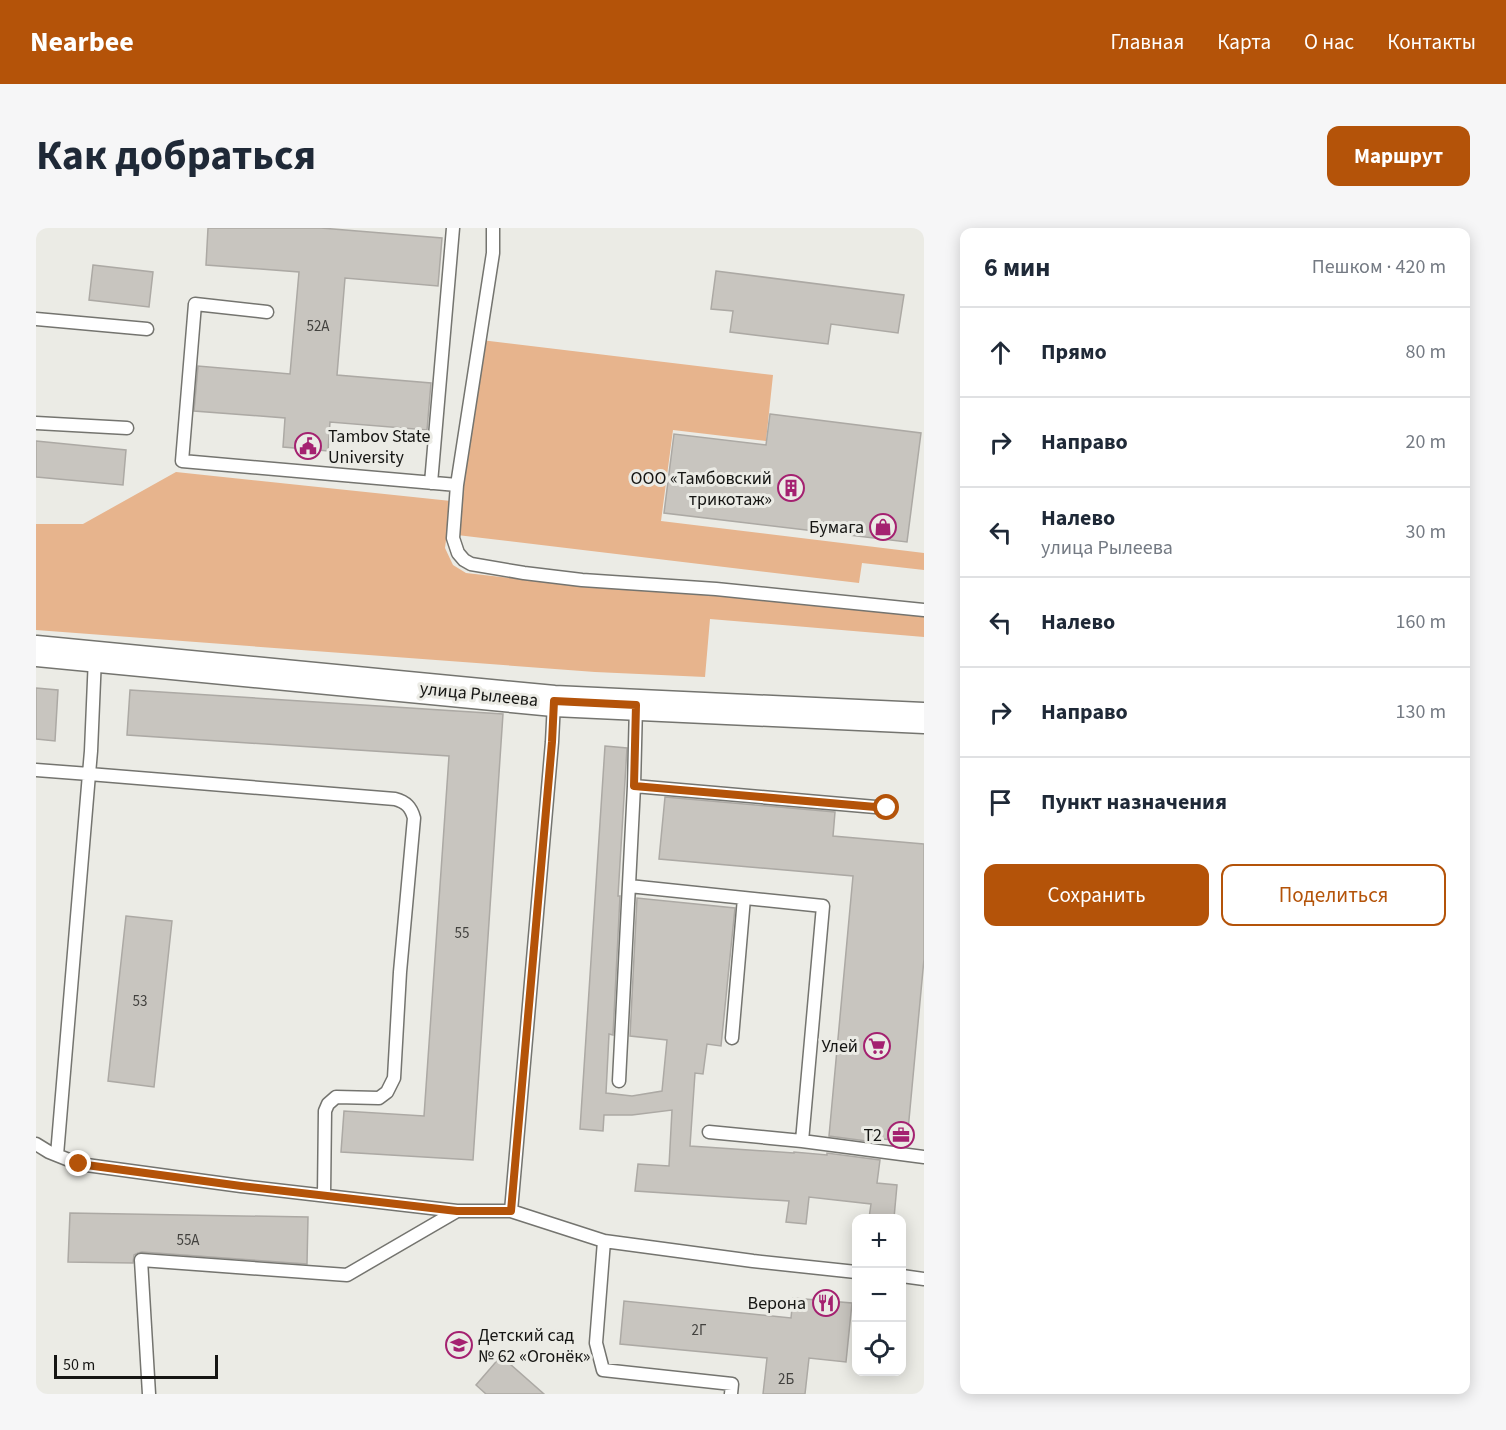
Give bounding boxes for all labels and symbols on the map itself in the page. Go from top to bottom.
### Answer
house number: 52А [306,316,330,337]
place label: Tambov State University [328,424,431,470]
public building icon: Tambov State University [293,431,323,461]
place label: ООО «Тамбовский трикотаж» [631,466,772,512]
building icon: ООО «Тамбовский трикотаж» [776,473,806,503]
shop icon: Бумага [868,512,898,542]
place label: Бумага [809,515,864,540]
street label: улица Рылеева [419,676,539,713]
route start [873,794,899,820]
house number: 55 [455,923,469,944]
house number: 53 [133,991,147,1012]
supermarket icon: Улей [862,1031,892,1061]
place label: Улей [822,1034,858,1059]
office icon: T2 [886,1120,916,1150]
place label: T2 [863,1123,882,1148]
route end [65,1150,91,1176]
house number: 55А [176,1230,200,1251]
restaurant icon: Верона [811,1288,841,1318]
place label: Верона [748,1291,806,1316]
house number: 2Г [692,1320,707,1341]
place label: Детский сад № 62 «Огонёк» [478,1323,591,1369]
school or university icon: Детский сад № 62 «Огонёк» [444,1330,474,1360]
scale bar [54,1352,218,1380]
house number: 2Б [778,1369,794,1390]

